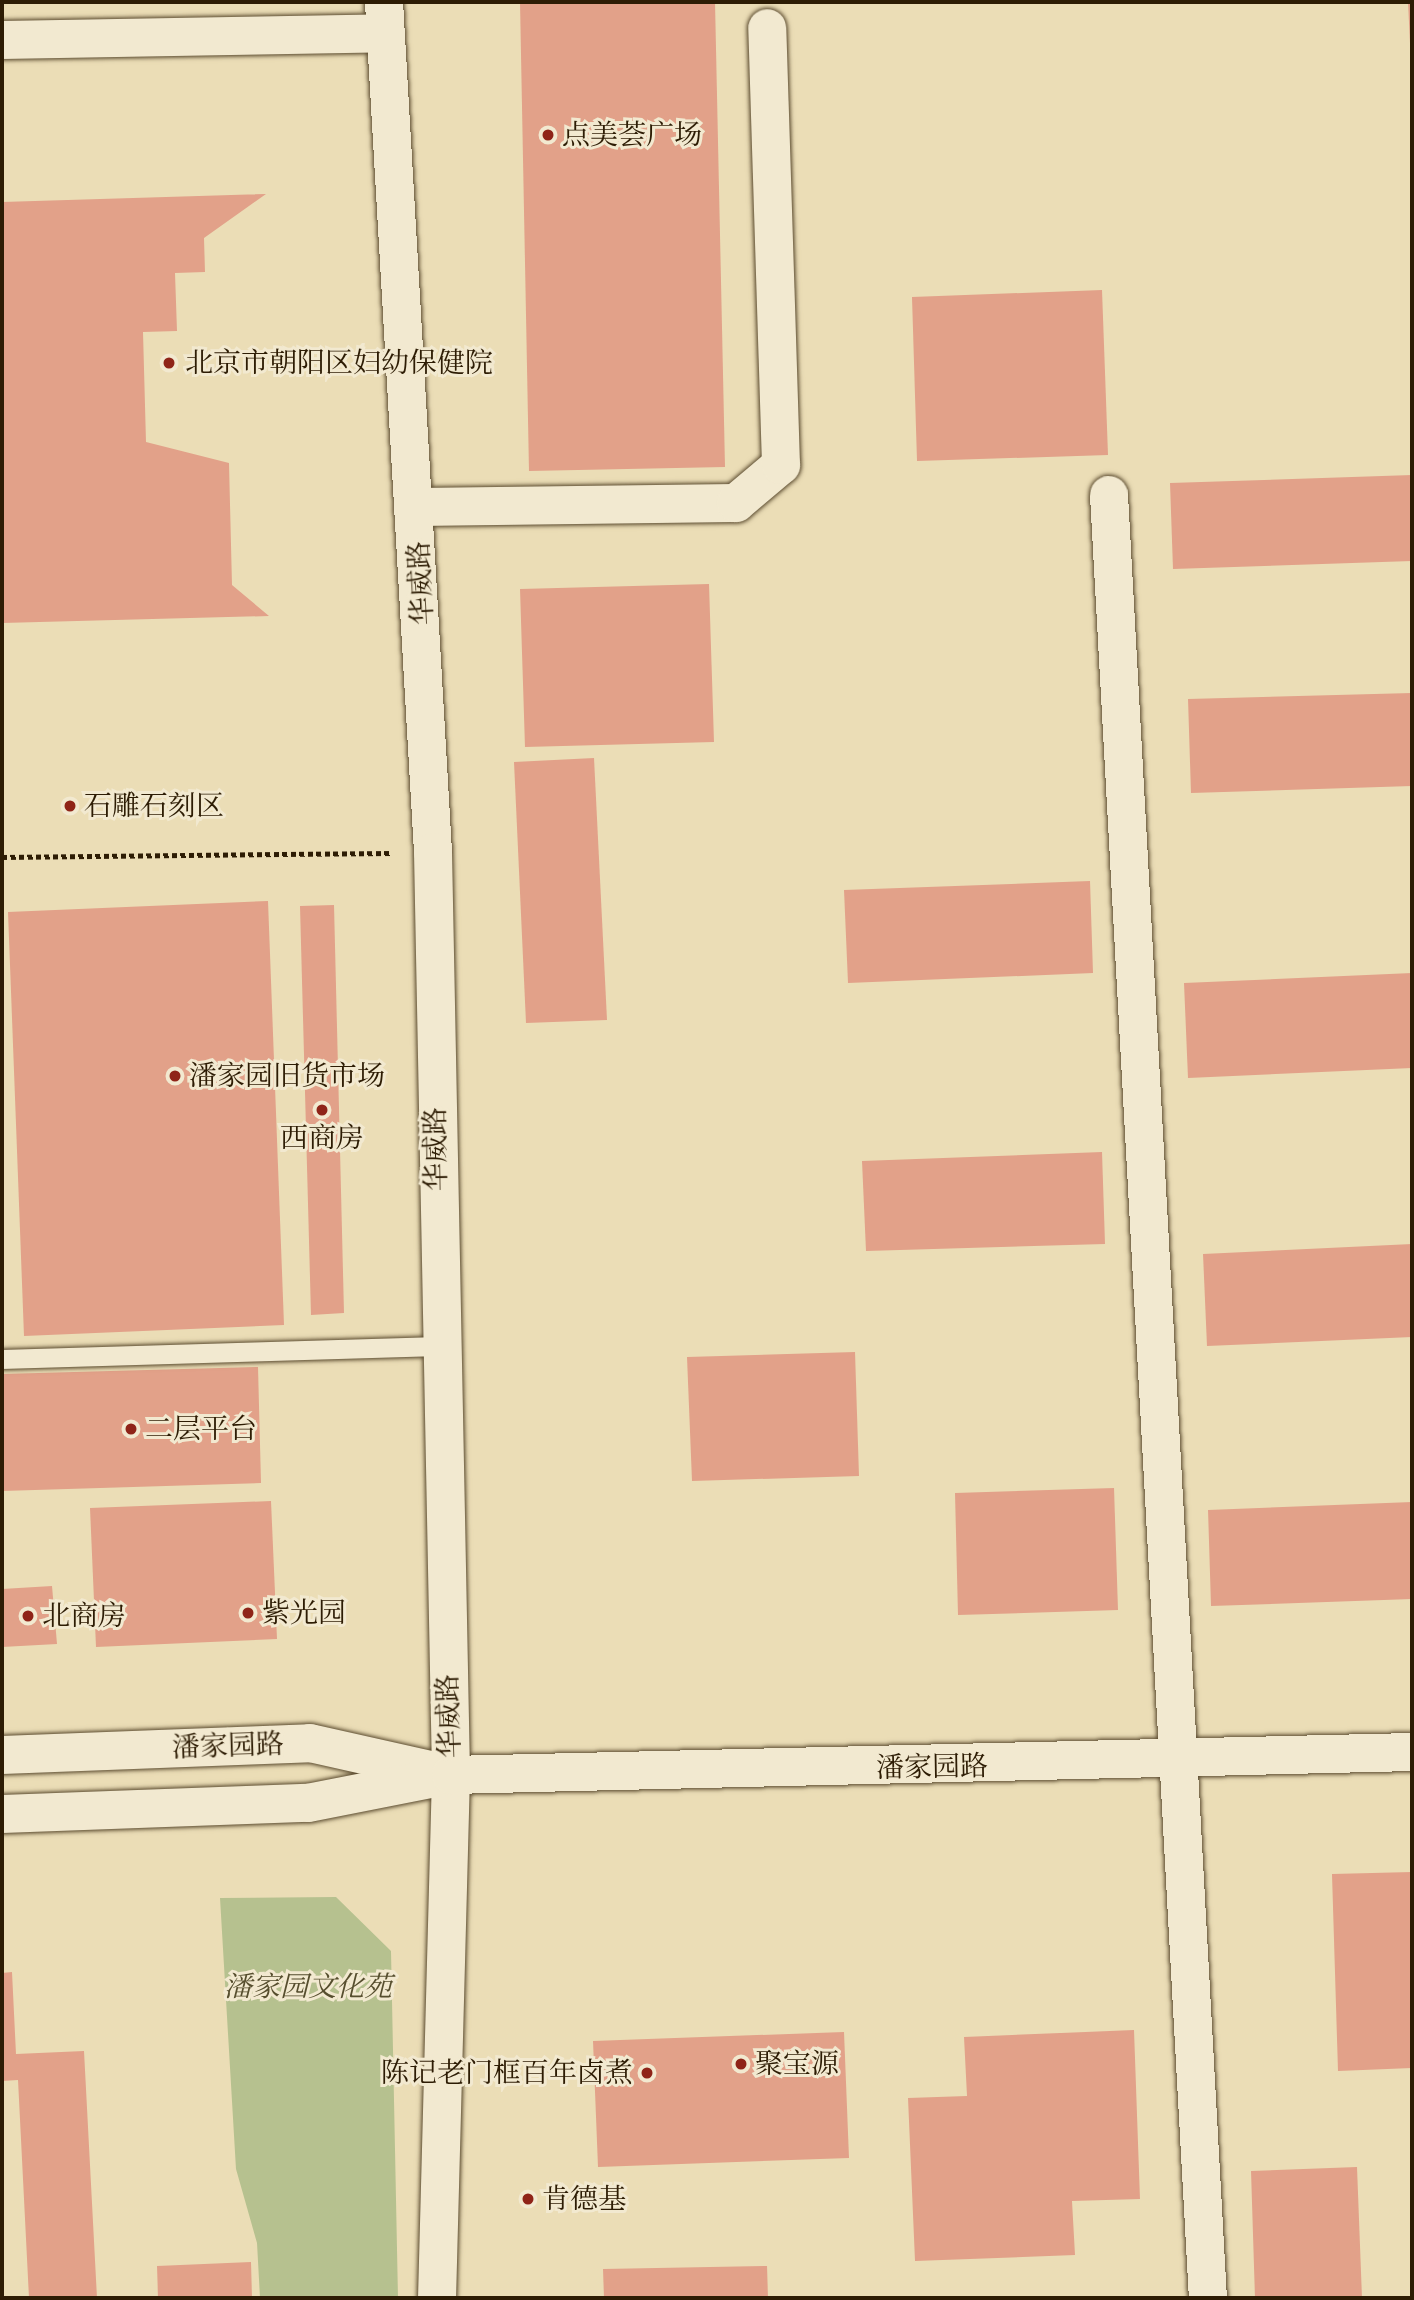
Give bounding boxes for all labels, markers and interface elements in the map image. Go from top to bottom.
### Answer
place label: 点美荟广场 [562,118,702,152]
marker: 点美荟广场 [540,127,556,143]
place label: 北京市朝阳区妇幼保健院 [185,346,493,380]
marker: 北京市朝阳区妇幼保健院 [159,353,179,373]
street label: 华威路 [402,540,440,626]
place label: 石雕石刻区 [84,789,224,823]
marker: 石雕石刻区 [62,798,78,814]
place label: 潘家园旧货市场 [189,1059,385,1093]
marker: 潘家园旧货市场 [167,1068,183,1084]
marker: 西商房 [314,1102,330,1118]
street label: 华威路 [418,1107,454,1191]
place label: 西商房 [280,1121,364,1155]
place label: 二层平台 [145,1412,257,1446]
marker: 二层平台 [123,1421,139,1437]
place label: 紫光园 [262,1596,346,1630]
place label: 北商房 [42,1599,126,1633]
marker: 紫光园 [240,1605,256,1621]
marker: 北商房 [20,1608,36,1624]
street label: 华威路 [431,1673,467,1759]
street label: 潘家园路 [171,1727,285,1765]
street label: 潘家园路 [876,1749,988,1785]
park label: 潘家园文化苑 [224,1970,392,2004]
place label: 聚宝源 [755,2047,839,2081]
place label: 陈记老门框百年卤煮 [381,2056,633,2090]
marker: 聚宝源 [733,2056,749,2072]
marker: 陈记老门框百年卤煮 [639,2065,655,2081]
place label: 肯德基 [542,2182,626,2216]
marker: 肯德基 [520,2191,536,2207]

